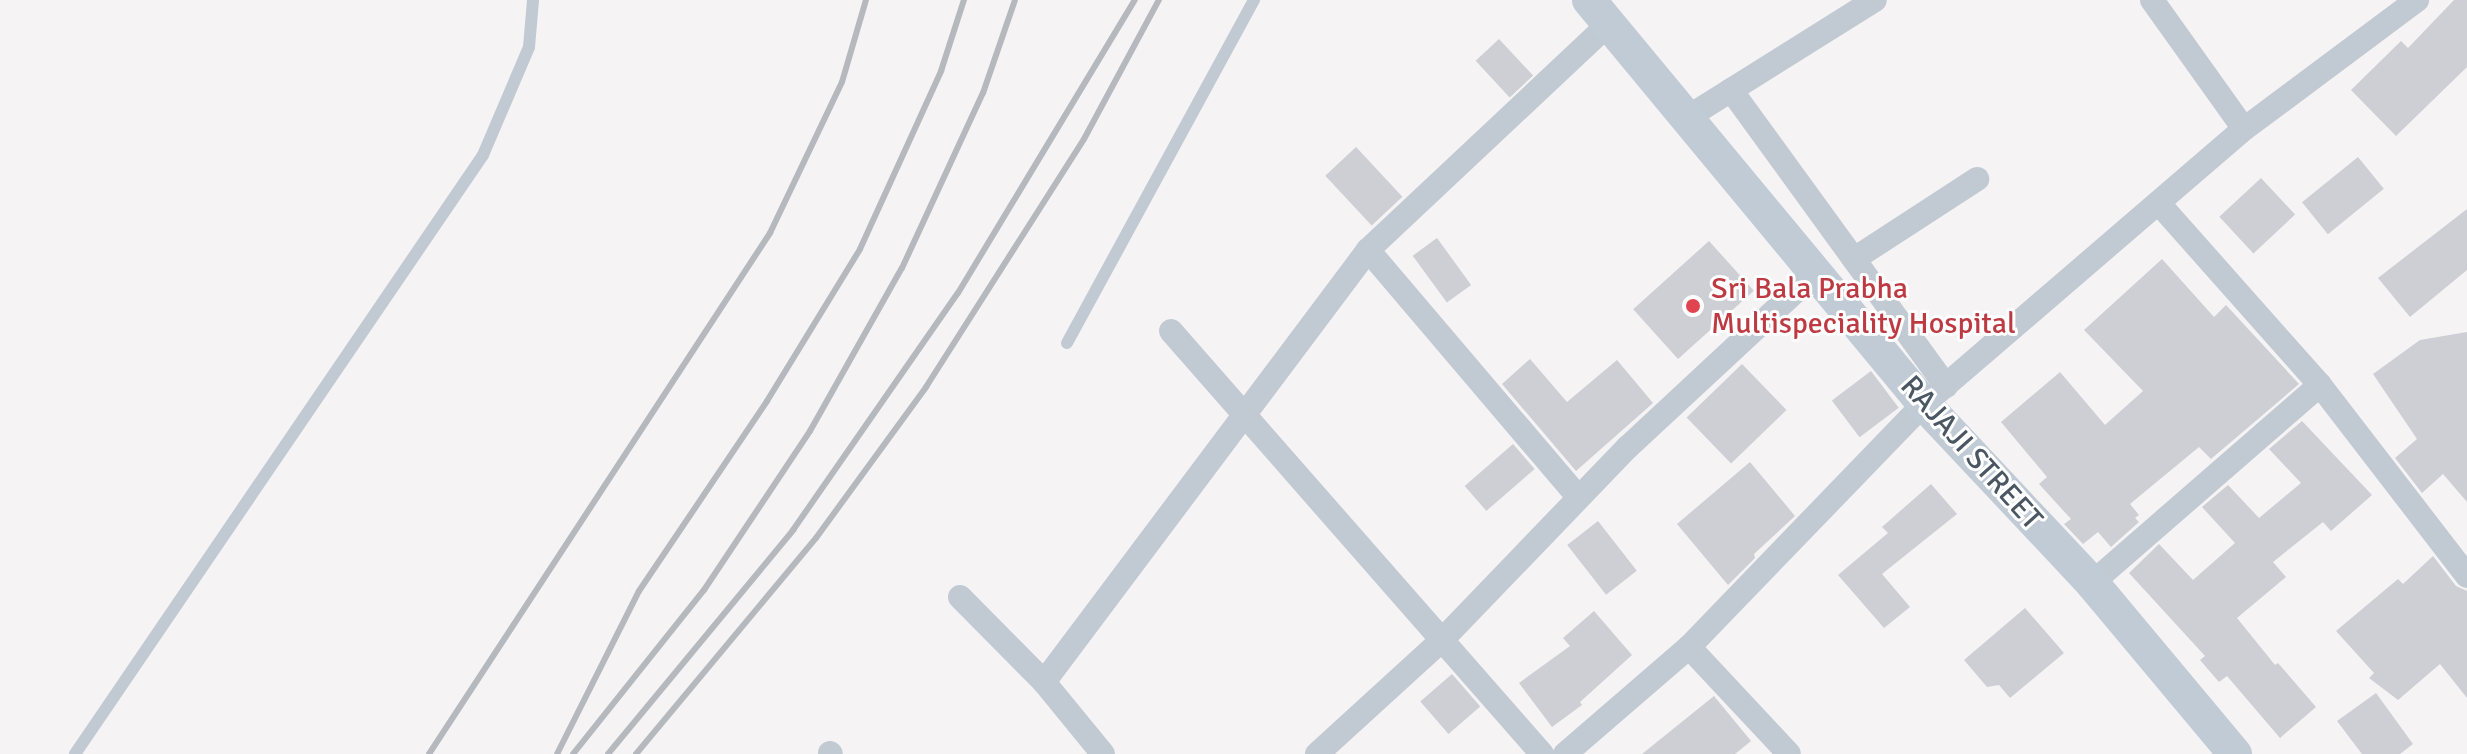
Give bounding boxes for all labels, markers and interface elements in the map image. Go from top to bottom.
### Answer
place label: Sri Bala Prabha Multispeciality Hospital [1711,271,2016,342]
marker: Sri Bala Prabha Multispeciality Hospital [1682,295,1704,317]
street label: RAJAJI STREET [1892,368,2050,538]

